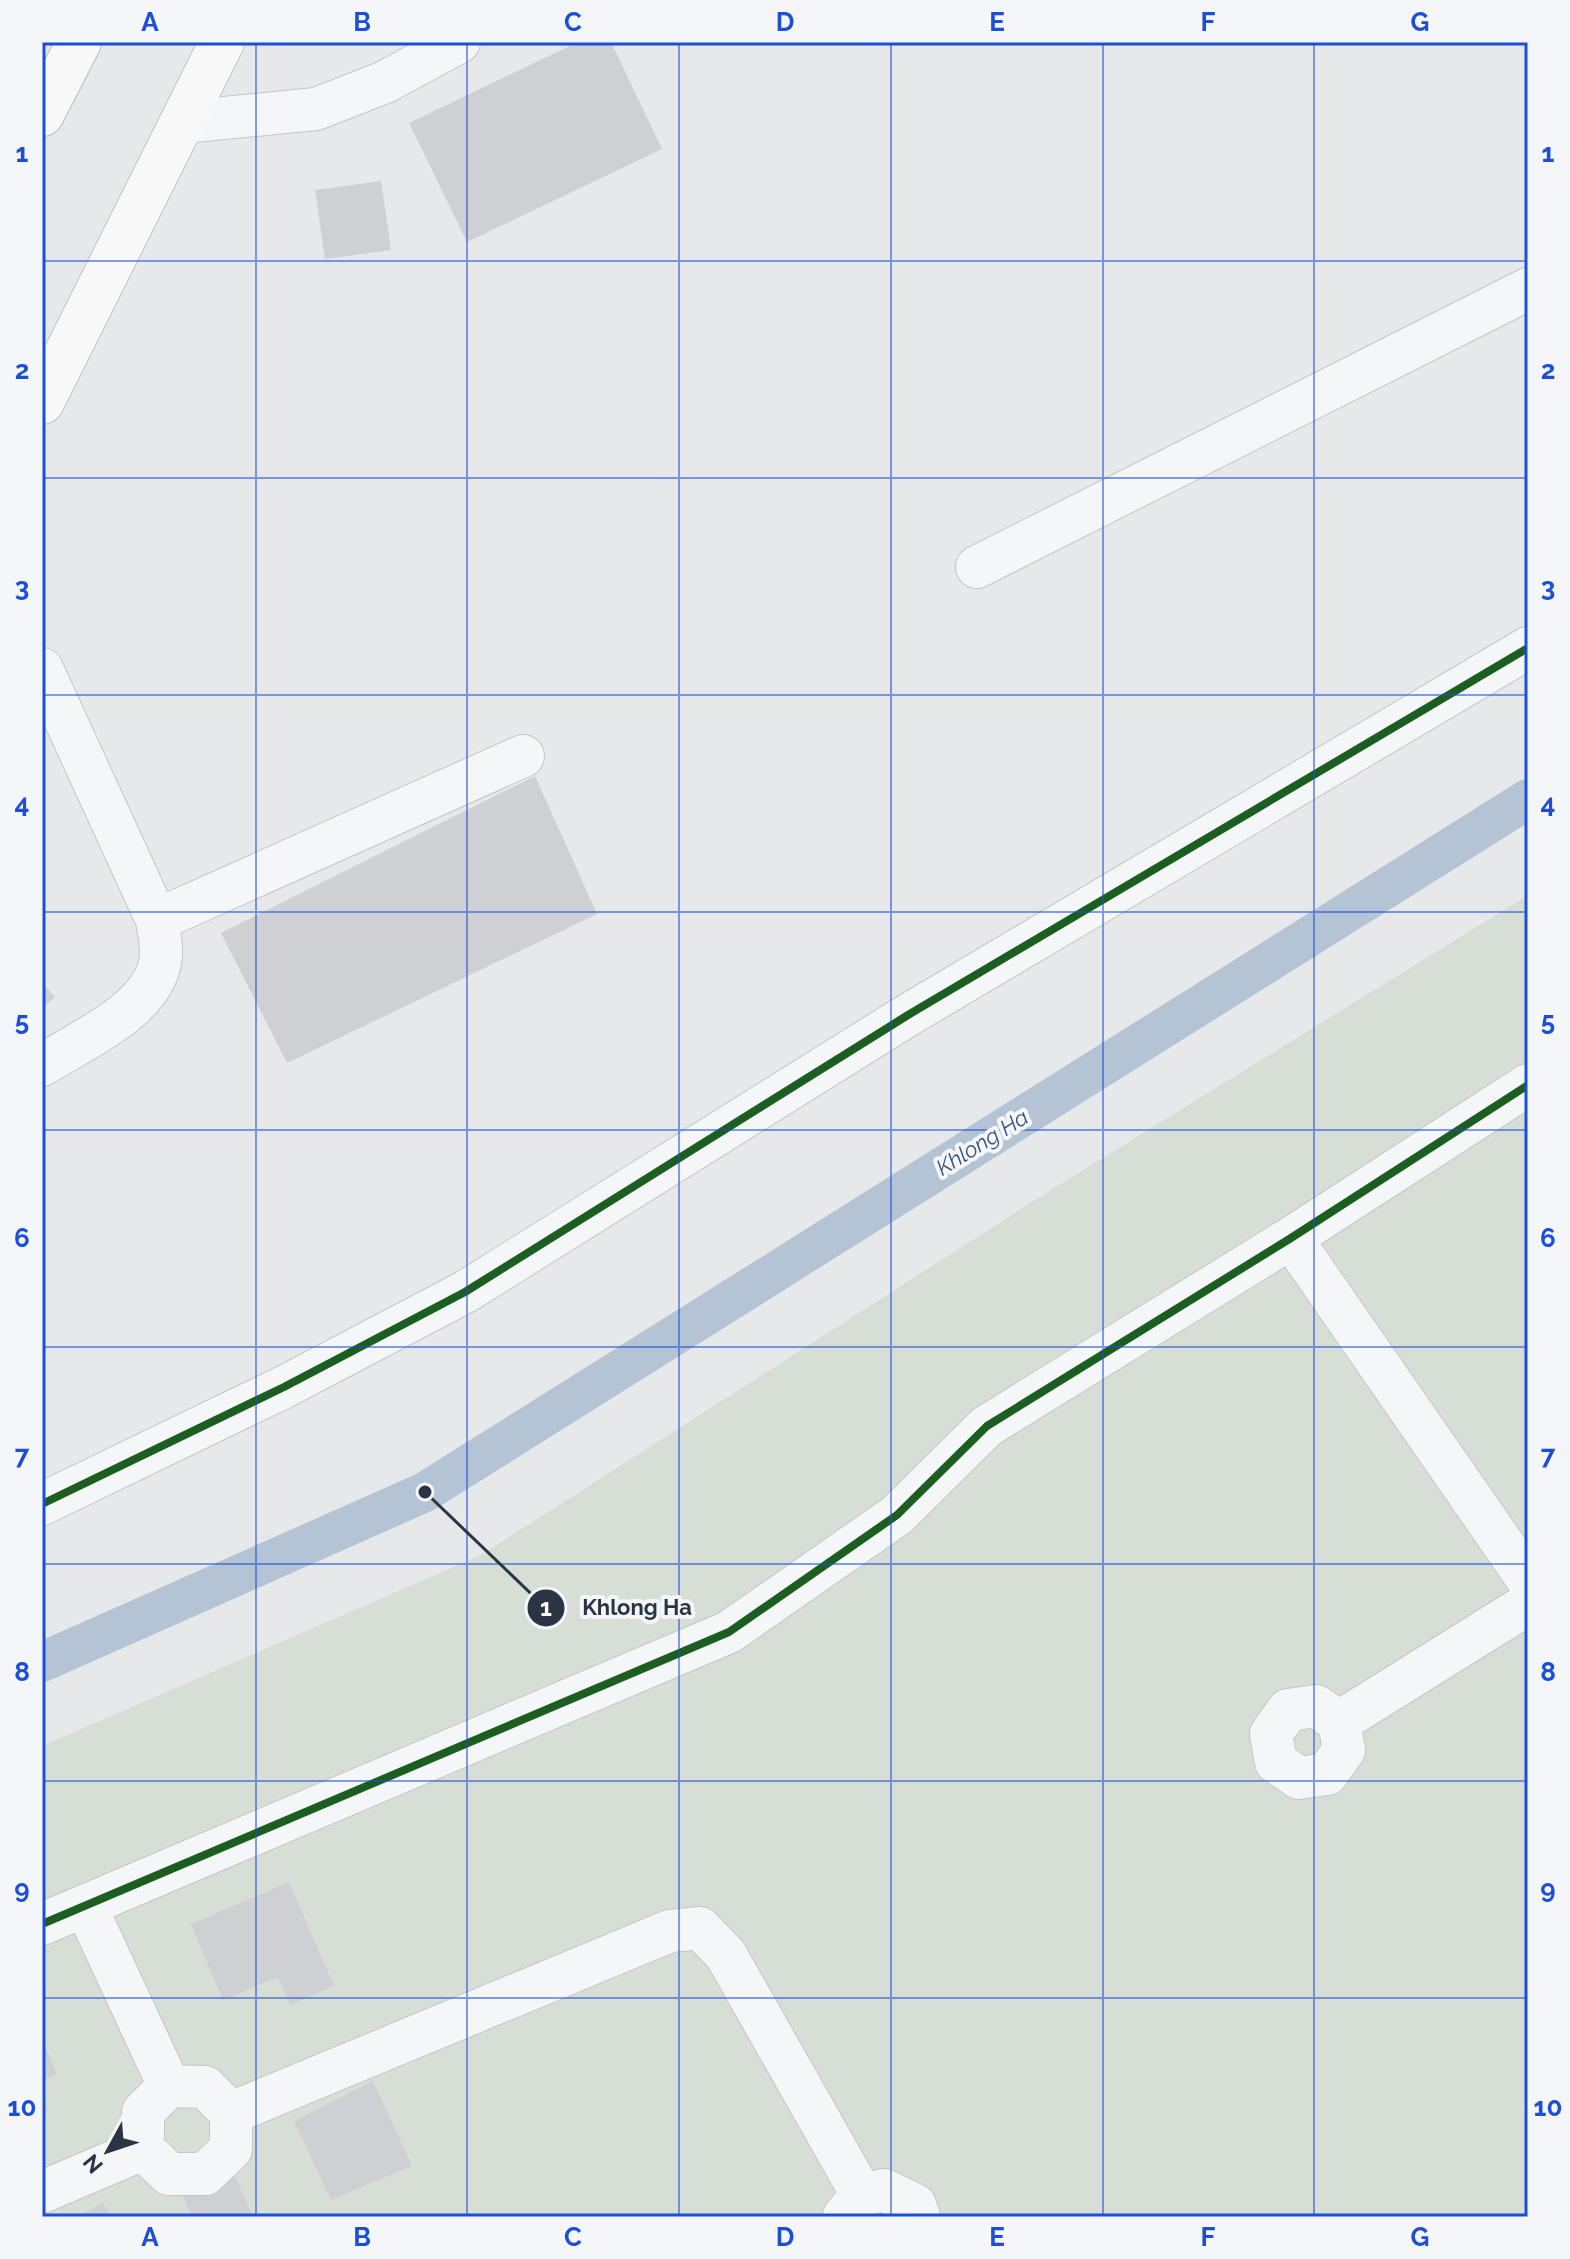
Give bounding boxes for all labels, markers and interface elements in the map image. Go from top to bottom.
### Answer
text: A [141,7,159,37]
text: B [353,7,371,37]
text: C [564,7,582,37]
text: D [776,7,794,37]
text: E [989,7,1005,37]
text: F [1201,7,1216,37]
text: G [1411,7,1429,37]
text: 1 [16,138,29,168]
text: 1 [1542,138,1555,168]
text: 2 [15,355,29,385]
text: 2 [1541,355,1555,385]
text: 3 [15,572,29,602]
text: 3 [1541,572,1555,602]
text: 4 [15,789,29,819]
text: 4 [1541,789,1555,819]
text: 5 [15,1006,29,1036]
text: 5 [1541,1006,1555,1036]
water label: Khlong Ha [931,1104,1033,1180]
text: 6 [14,1223,30,1253]
text: 6 [1540,1223,1556,1253]
text: 7 [15,1440,30,1470]
text: 7 [1541,1440,1556,1470]
callout: Khlong Ha [526,1585,708,1631]
text: 1 [540,1593,552,1622]
text: Khlong Ha [582,1594,692,1620]
text: 8 [14,1657,30,1687]
text: 8 [1540,1657,1556,1687]
text: 9 [14,1874,30,1904]
text: 9 [1540,1874,1556,1904]
text: 10 [8,2092,36,2122]
text: 10 [1534,2092,1562,2122]
north arrow [68,2111,148,2191]
text: N [77,2149,108,2179]
text: A [141,2222,159,2252]
text: B [353,2222,371,2252]
text: C [564,2222,582,2252]
text: D [776,2222,794,2252]
text: E [989,2222,1005,2252]
text: F [1201,2222,1216,2252]
text: G [1411,2222,1429,2252]

